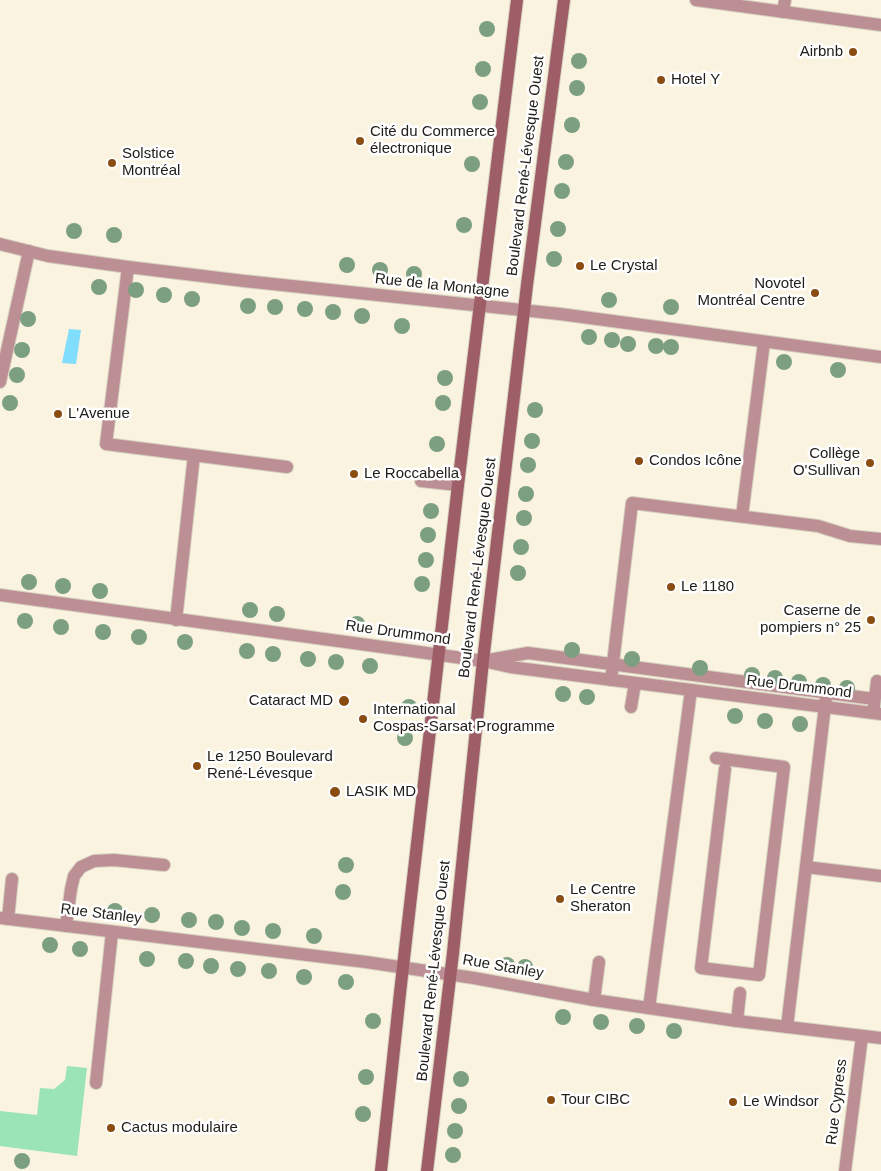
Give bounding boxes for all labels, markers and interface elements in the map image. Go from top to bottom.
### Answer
place label: Airbnb [800,43,843,61]
marker: Airbnb [847,46,859,58]
street label: Boulevard René-Lévesque Ouest [504,55,548,277]
place label: Hotel Y [671,71,720,89]
marker: Hotel Y [655,74,667,86]
place label: Cité du Commerce électronique [370,123,495,158]
marker: Cité du Commerce électronique [354,135,366,147]
place label: Solstice Montréal [122,145,180,180]
marker: Solstice Montréal [106,157,118,169]
place label: Le Crystal [590,257,658,275]
marker: Le Crystal [574,260,586,272]
street label: Rue de la Montagne [374,270,510,302]
place label: Novotel Montréal Centre [697,275,805,310]
marker: Novotel Montréal Centre [809,287,821,299]
place label: L'Avenue [68,405,130,423]
marker: L'Avenue [52,408,64,420]
place label: Collège O'Sullivan [793,445,860,480]
place label: Condos Icône [649,452,742,470]
marker: Condos Icône [633,455,645,467]
street label: Boulevard René-Lévesque Ouest [456,457,500,679]
marker: Collège O'Sullivan [864,457,876,469]
place label: Le Roccabella [364,465,459,483]
marker: Le Roccabella [348,468,360,480]
place label: Le 1180 [681,578,734,596]
marker: Le 1180 [665,581,677,593]
place label: Caserne de pompiers n° 25 [760,602,861,637]
marker: Caserne de pompiers n° 25 [865,614,877,626]
street label: Rue Drummond [344,617,452,649]
street label: Rue Drummond [745,672,853,702]
place label: Cataract MD [249,692,333,710]
marker: Cataract MD [337,694,351,708]
place label: International Cospas-Sarsat Programme [373,701,555,736]
marker: International Cospas-Sarsat Programme [357,713,369,725]
place label: Le 1250 Boulevard René-Lévesque [207,748,333,783]
marker: Le 1250 Boulevard René-Lévesque [191,760,203,772]
place label: LASIK MD [346,783,416,801]
marker: LASIK MD [328,785,342,799]
street label: Boulevard René-Lévesque Ouest [413,860,455,1082]
place label: Le Centre Sheraton [570,881,636,916]
marker: Le Centre Sheraton [554,893,566,905]
street label: Rue Stanley [59,900,143,928]
street label: Rue Stanley [461,951,545,983]
street label: Rue Cypress [823,1058,851,1146]
place label: Tour CIBC [561,1091,630,1109]
place label: Le Windsor [743,1093,819,1111]
marker: Tour CIBC [545,1094,557,1106]
marker: Le Windsor [727,1096,739,1108]
place label: Cactus modulaire [121,1119,238,1137]
marker: Cactus modulaire [105,1122,117,1134]

